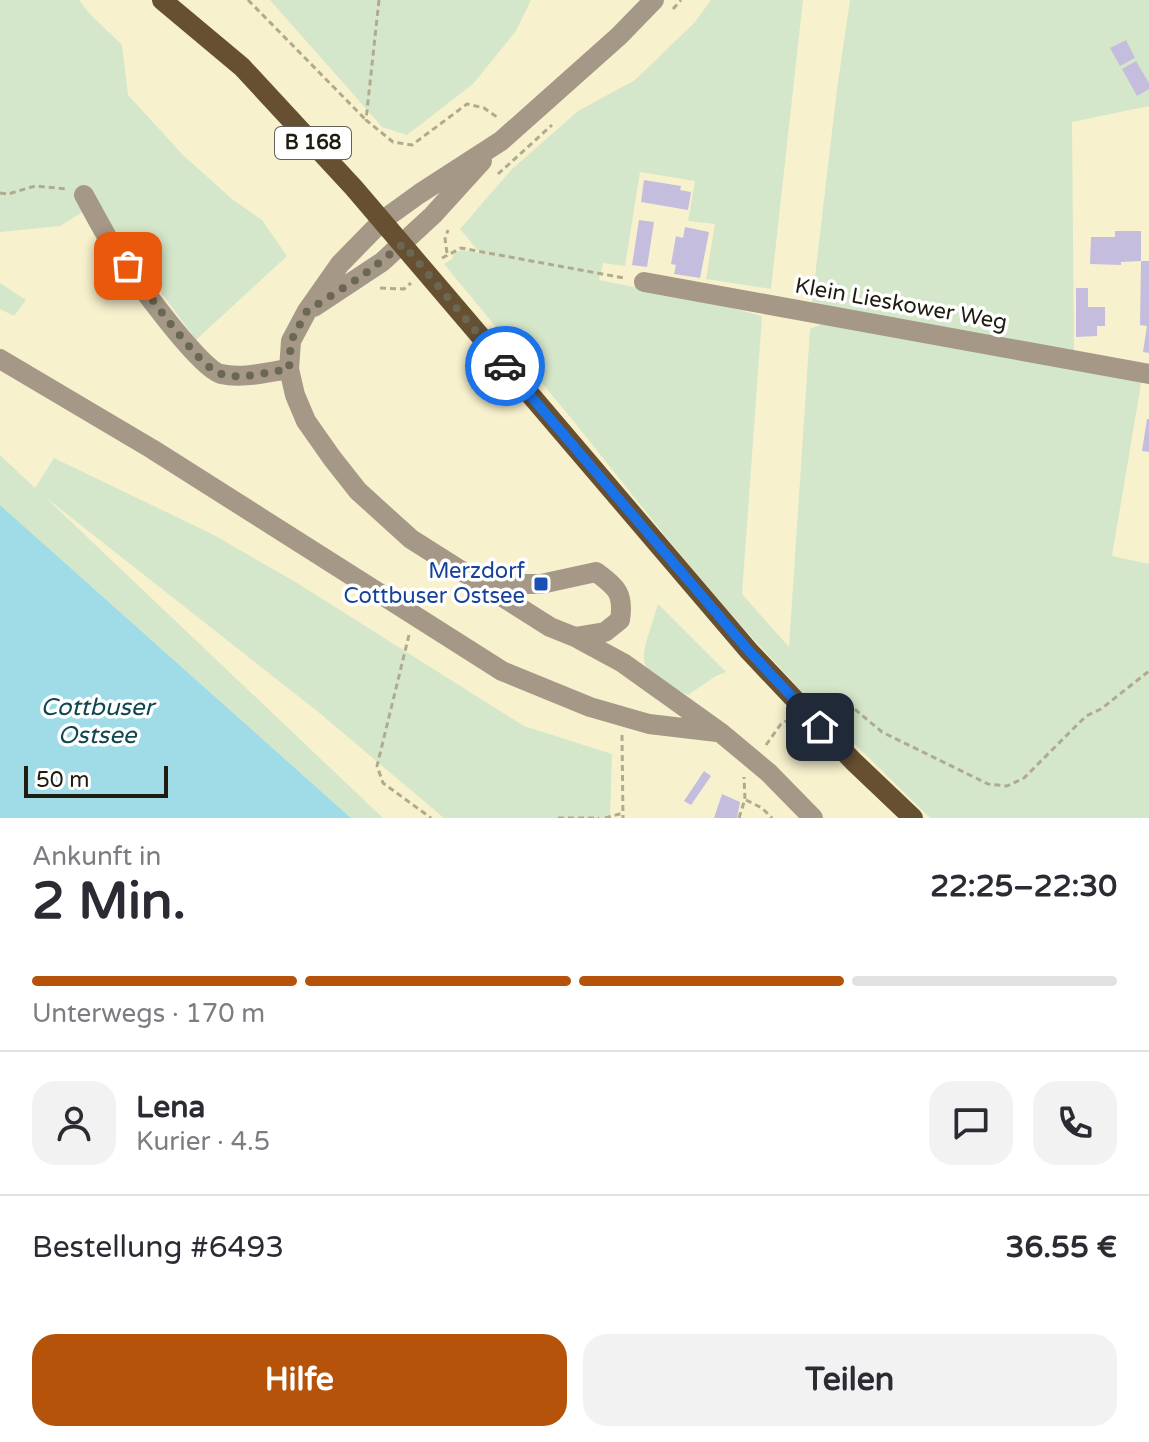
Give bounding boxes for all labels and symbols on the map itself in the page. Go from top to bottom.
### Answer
road number: B 168 [275,127,351,159]
pin [94,232,162,300]
street label: Klein Lieskower Weg [793,273,1009,335]
courier [465,326,545,406]
place label: Merzdorf Cottbuser Ostsee [343,558,526,609]
marker: Merzdorf Cottbuser Ostsee [532,575,550,593]
water label: Cottbuser Ostsee [40,693,156,750]
pin [786,693,854,761]
scale bar [24,762,168,798]

